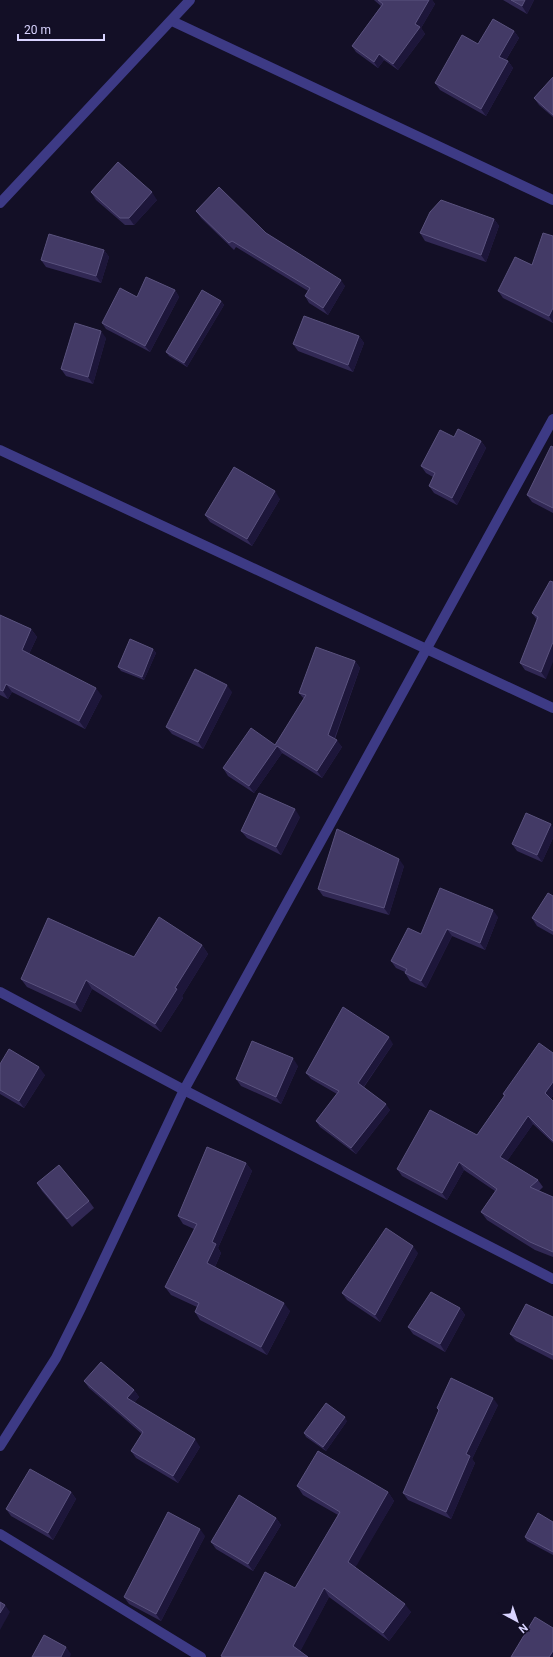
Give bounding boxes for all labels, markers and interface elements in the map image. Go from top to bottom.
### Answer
scale bar [18,16,104,42]
text: 20 m [24,23,51,37]
north arrow [497,1601,537,1641]
text: N [516,1621,530,1636]

